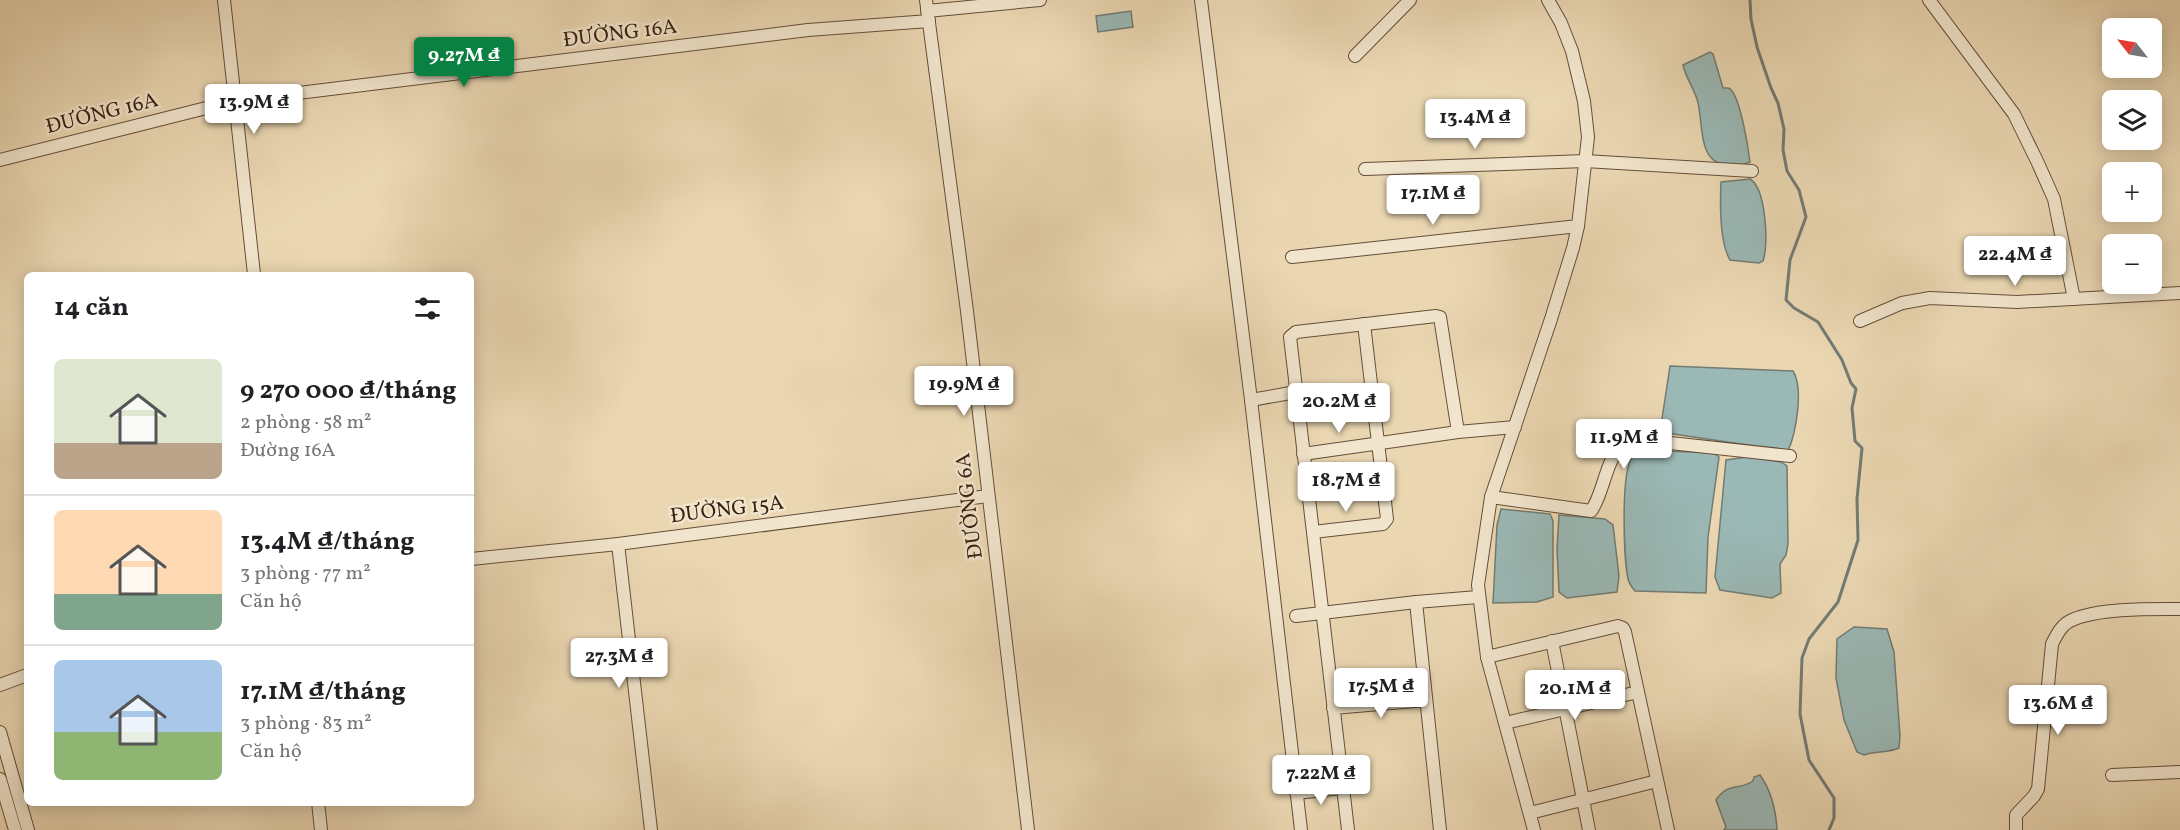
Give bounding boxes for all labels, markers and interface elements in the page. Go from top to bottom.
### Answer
street label: ĐƯỜNG 16A [561,13,679,55]
north arrow [2102,18,2162,78]
map controls [2102,18,2162,294]
pin: 9.27M ₫ [409,37,519,88]
text: 9.27M ₫ [428,42,500,70]
pin: 13.9M ₫ [199,84,309,135]
street label: ĐƯỜNG 16A [43,86,161,142]
text: 13.9M ₫ [219,89,289,117]
button: layers [2102,90,2162,150]
pin: 13.4M ₫ [1420,99,1530,150]
text: 13.4M ₫ [1439,104,1511,132]
button: + [2102,162,2162,222]
pin: 17.1M ₫ [1378,175,1488,226]
text: 17.1M ₫ [1401,180,1465,208]
button: − [2102,234,2162,294]
pin: 22.4M ₫ [1960,236,2070,287]
text: 22.4M ₫ [1978,241,2052,269]
text: 14 căn [54,290,129,326]
icon: filters [411,292,444,325]
pin: 19.9M ₫ [909,366,1019,417]
text: 19.9M ₫ [928,371,1000,399]
text: 9 270 000 ₫/tháng [240,373,457,409]
icon: home [102,383,174,455]
pin: 20.2M ₫ [1284,383,1394,434]
text: 20.2M ₫ [1302,388,1376,416]
text: 2 phòng · 58 m² [240,409,372,437]
pin: 11.9M ₫ [1569,419,1679,470]
text: 11.9M ₫ [1590,424,1658,452]
text: Đường 16A [240,437,336,465]
street label: ĐƯỜNG 6A [949,451,991,561]
pin: 18.7M ₫ [1291,462,1401,513]
text: 18.7M ₫ [1312,467,1380,495]
street label: ĐƯỜNG 15A [669,489,786,531]
text: 13.4M ₫/tháng [240,524,415,560]
icon: home [102,534,174,606]
text: 3 phòng · 77 m² [240,560,371,588]
text: Căn hộ [240,588,302,616]
pin: 27.3M ₫ [564,638,674,689]
text: 27.3M ₫ [585,643,653,671]
pin: 17.5M ₫ [1326,668,1436,719]
pin: 20.1M ₫ [1520,670,1630,721]
text: 17.5M ₫ [1348,673,1414,701]
text: 17.1M ₫/tháng [240,674,406,710]
text: 20.1M ₫ [1539,675,1611,703]
icon: home [102,684,174,756]
pin: 13.6M ₫ [2003,685,2113,736]
text: 13.6M ₫ [2023,690,2093,718]
text: 3 phòng · 83 m² [240,710,372,738]
text: Căn hộ [240,738,302,766]
pin: 7.22M ₫ [1266,755,1376,806]
text: 7.22M ₫ [1286,760,1356,788]

